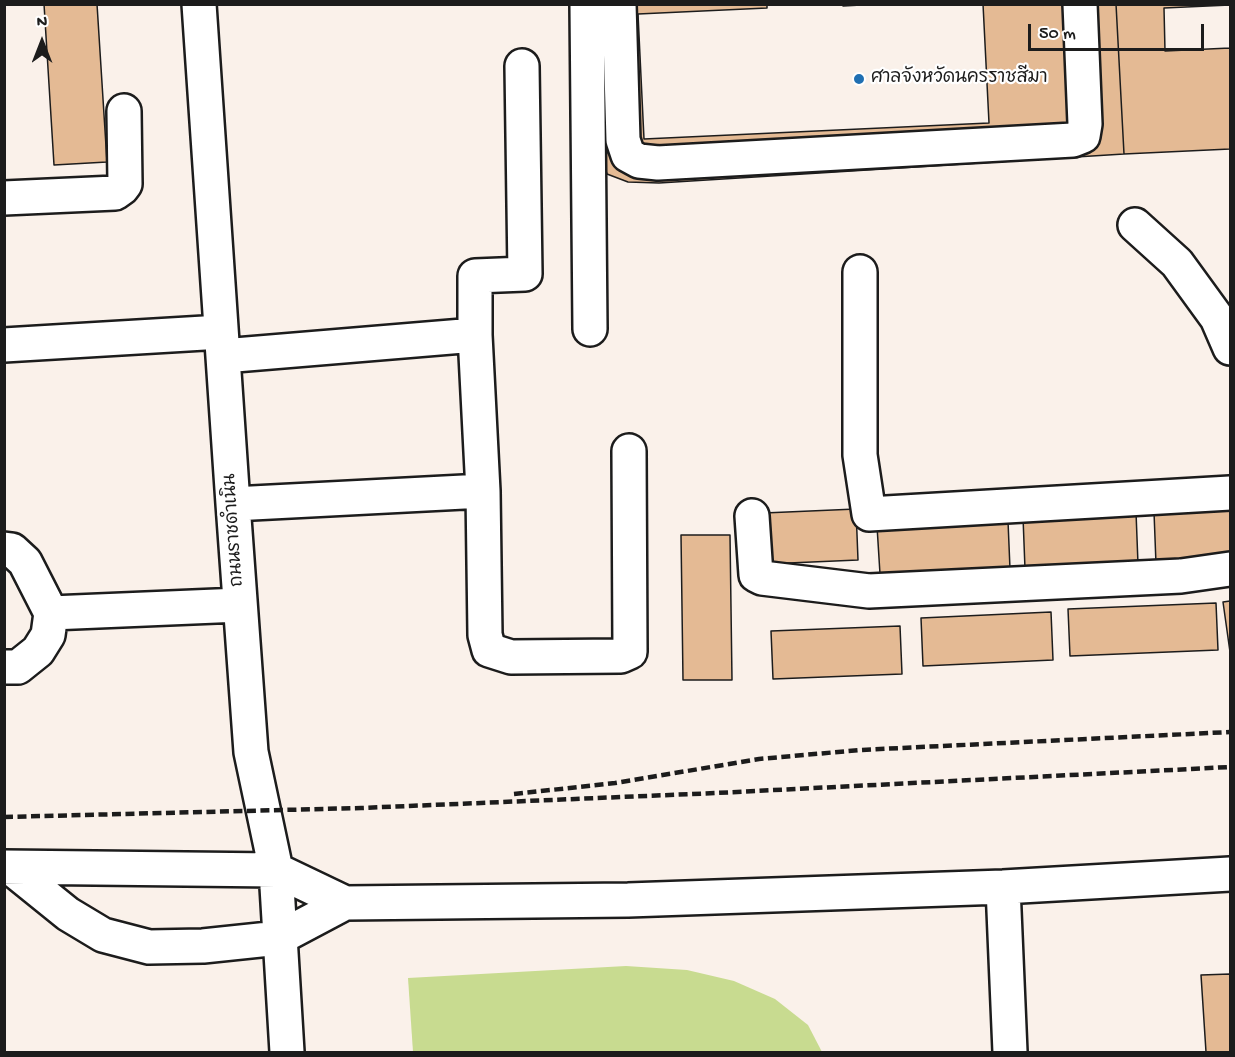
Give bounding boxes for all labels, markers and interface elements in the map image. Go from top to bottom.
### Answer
north arrow [12,12,72,72]
scale bar [1031,12,1206,50]
text: N [37,14,47,33]
text: 50 m [1039,24,1076,45]
place label: ศาลจังหวัดนครราชสีมา [871,68,1047,90]
marker: ศาลจังหวัดนครราชสีมา [852,72,866,86]
street label: ถนนราชดำเนิน [220,473,250,587]

